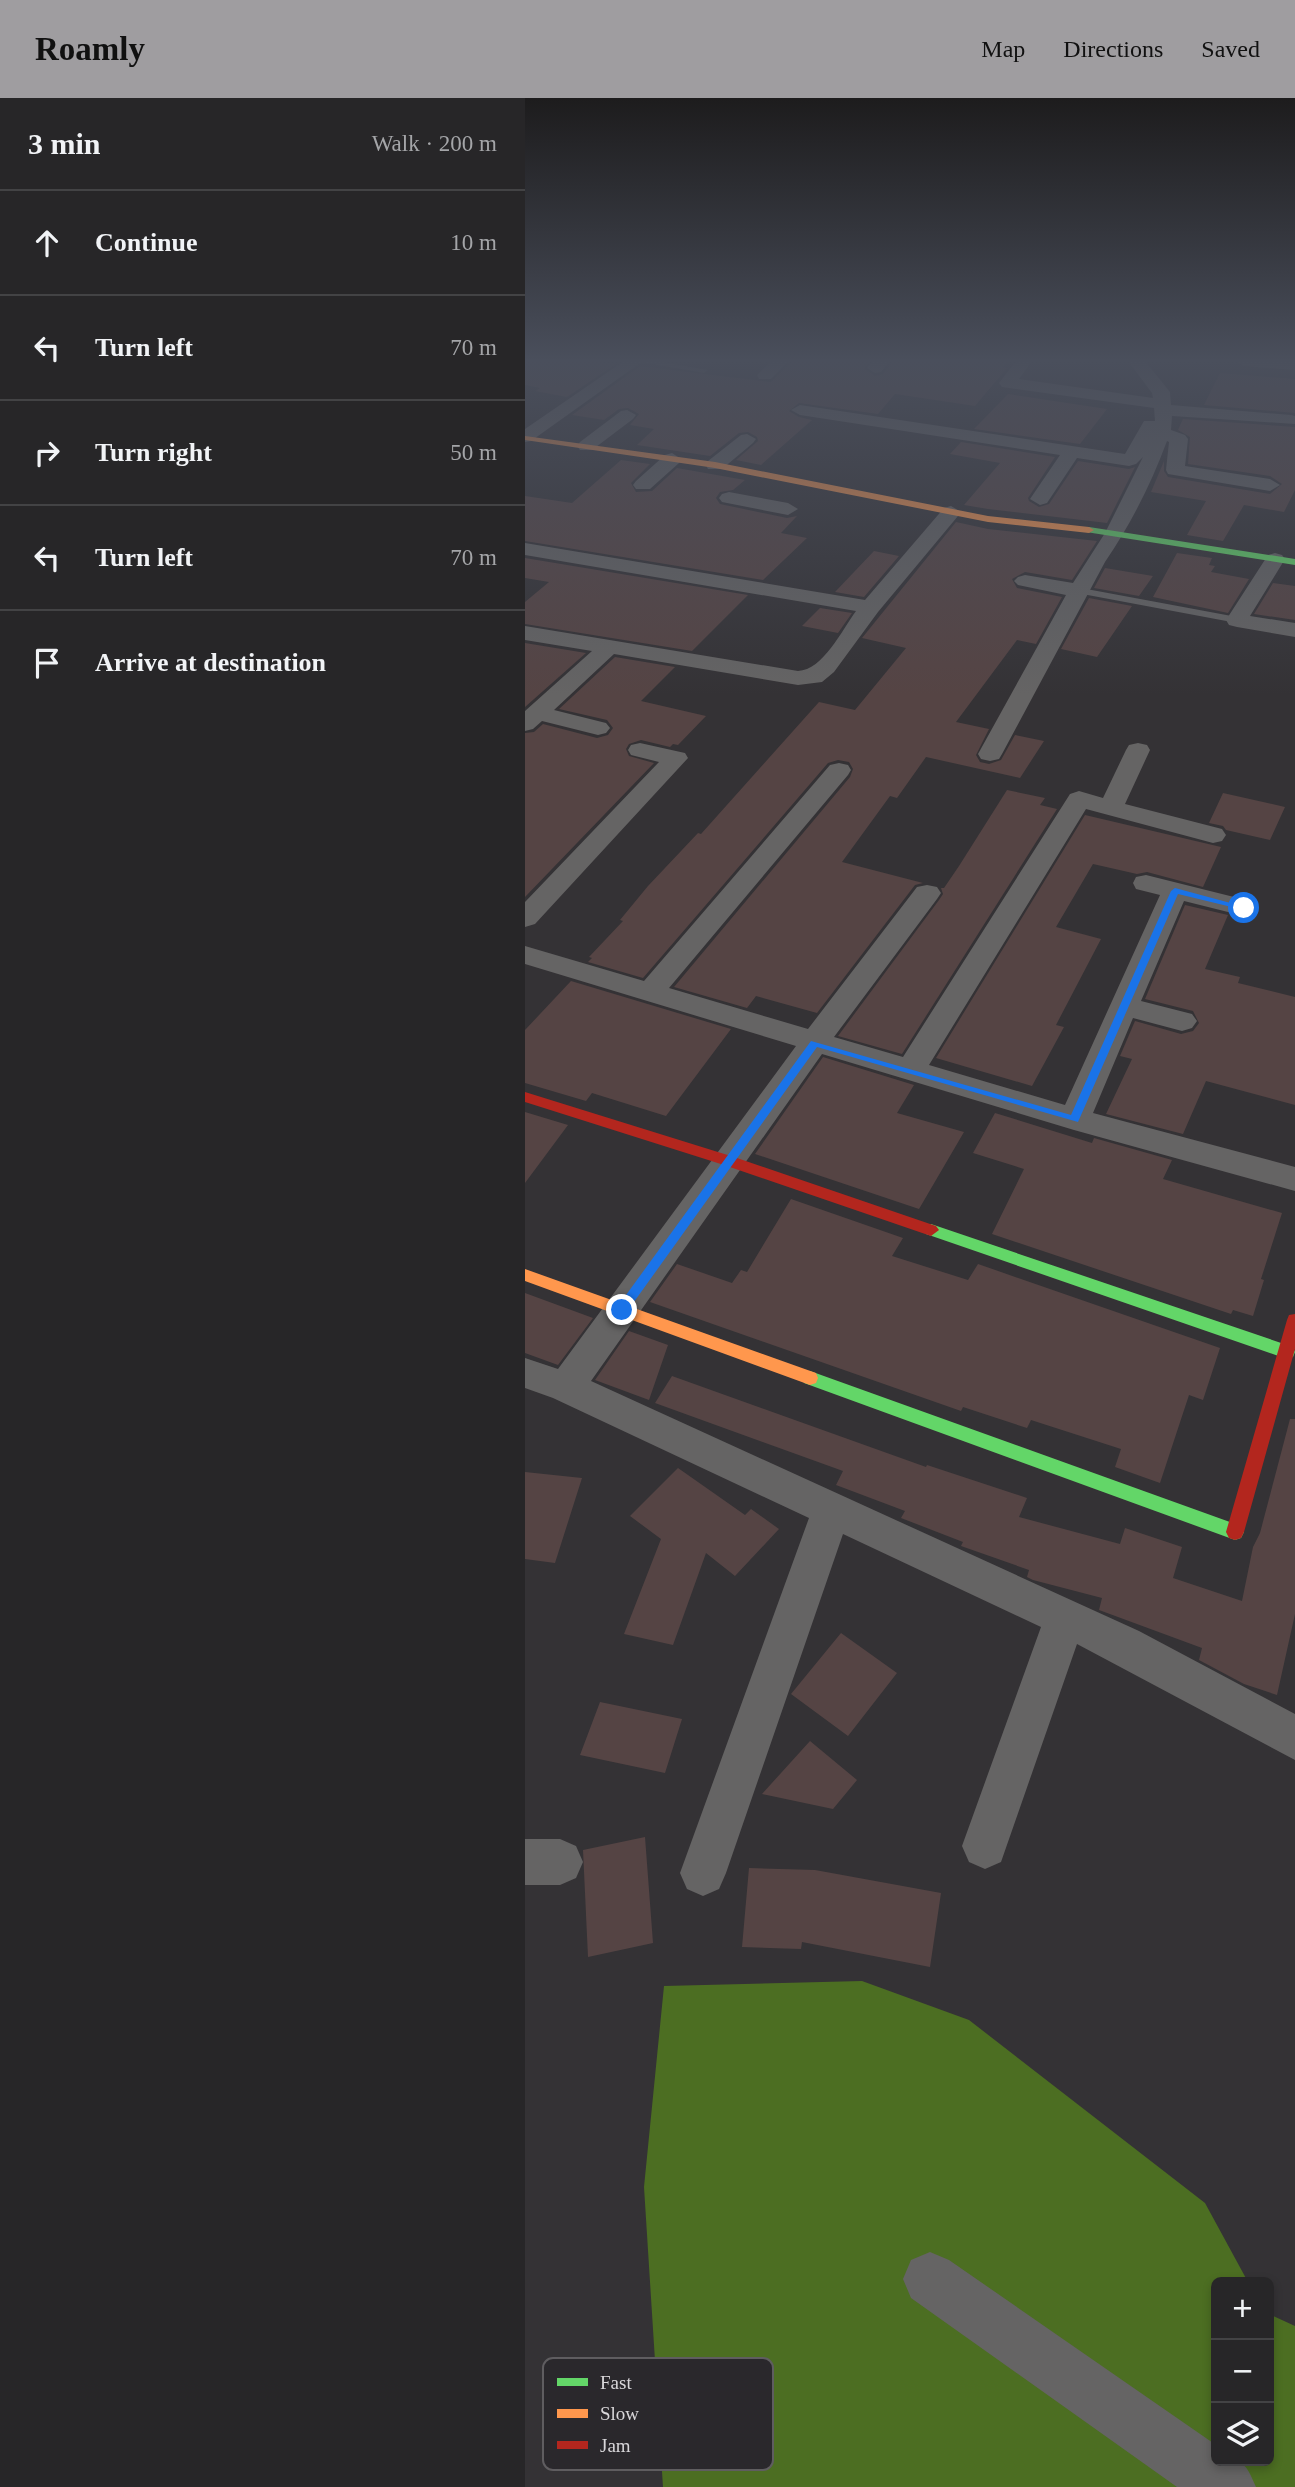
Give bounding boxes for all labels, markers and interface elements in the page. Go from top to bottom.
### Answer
text: Roamly [35,31,145,67]
text: Map [981,36,1025,62]
text: Directions [1063,36,1163,62]
text: Saved [1201,36,1260,62]
text: 3 min [28,127,101,160]
text: Walk · 200 m [372,131,497,156]
icon: ahead [28,224,66,262]
text: Continue [95,228,198,257]
text: 10 m [450,230,497,255]
icon: left [28,329,66,367]
text: Turn left [95,333,193,362]
text: 70 m [450,335,497,360]
icon: right [28,434,66,472]
text: Turn right [95,438,212,467]
text: 50 m [450,440,497,465]
icon: left [28,539,66,577]
text: Turn left [95,543,193,572]
text: 70 m [450,545,497,570]
icon: arrive [28,644,66,682]
text: Arrive at destination [95,648,326,677]
route start [1228,892,1259,923]
route end [606,1294,637,1325]
map controls [1211,2277,1274,2466]
button: + [1211,2277,1274,2340]
button: − [1211,2340,1274,2403]
legend [543,2358,773,2470]
text: Fast [600,2372,632,2393]
text: Slow [600,2403,639,2424]
button: layers [1211,2403,1274,2466]
text: Jam [600,2435,631,2456]

